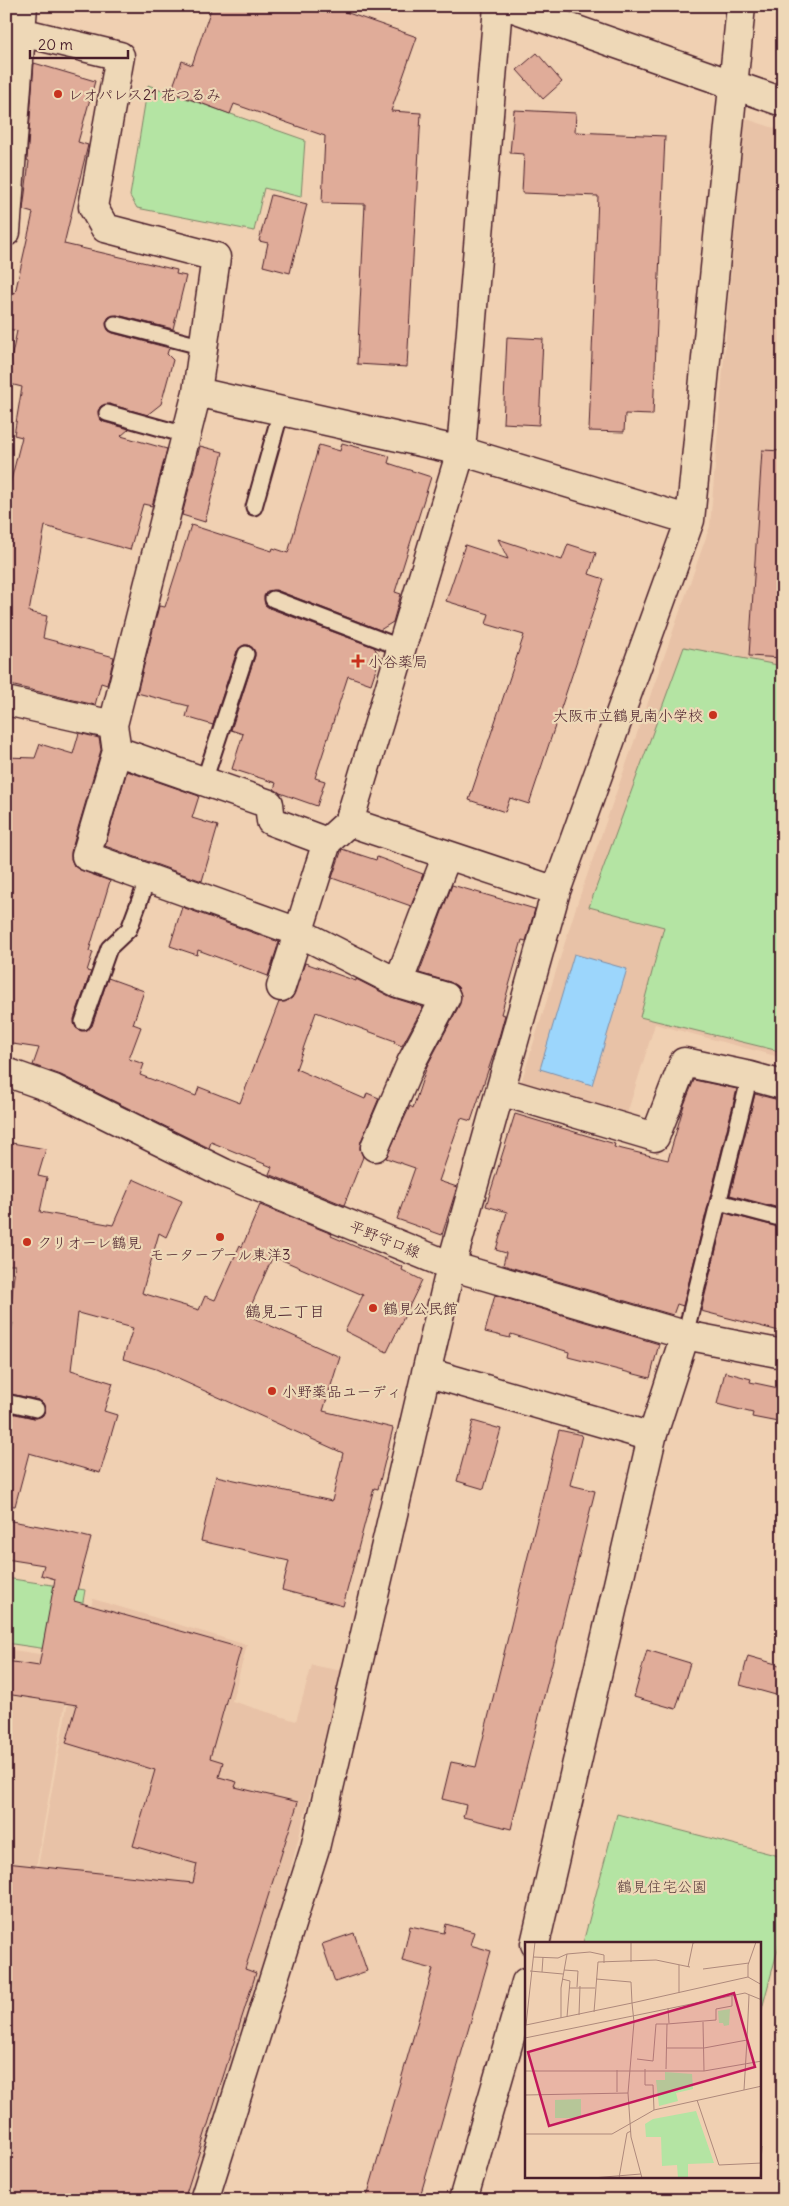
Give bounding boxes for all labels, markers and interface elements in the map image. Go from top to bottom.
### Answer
scale bar [30,28,128,60]
text: 20 m [38,35,73,54]
place label: レオパレス21 花つるみ [68,85,221,104]
marker: レオパレス21 花つるみ [52,88,64,100]
place label: 小谷薬局 [368,652,428,671]
marker: 小谷薬局 [352,655,364,667]
place label: 大阪市立鶴見南小学校 [553,706,703,725]
marker: 大阪市立鶴見南小学校 [707,709,719,721]
street label: 平野守口線 [347,1216,423,1262]
marker: モータープール東洋3 [214,1231,226,1243]
place label: クリオーレ鶴見 [37,1233,141,1252]
marker: クリオーレ鶴見 [21,1236,33,1248]
place label: モータープール東洋3 [150,1245,290,1264]
place label: 鶴見公民館 [383,1299,458,1318]
district label: 鶴見二丁目 [245,1301,325,1321]
marker: 鶴見公民館 [367,1302,379,1314]
place label: 小野薬品ユーディ [282,1382,401,1401]
marker: 小野薬品ユーディ [266,1385,278,1397]
park label: 鶴見住宅公園 [617,1877,707,1896]
inset map [525,1942,762,2178]

